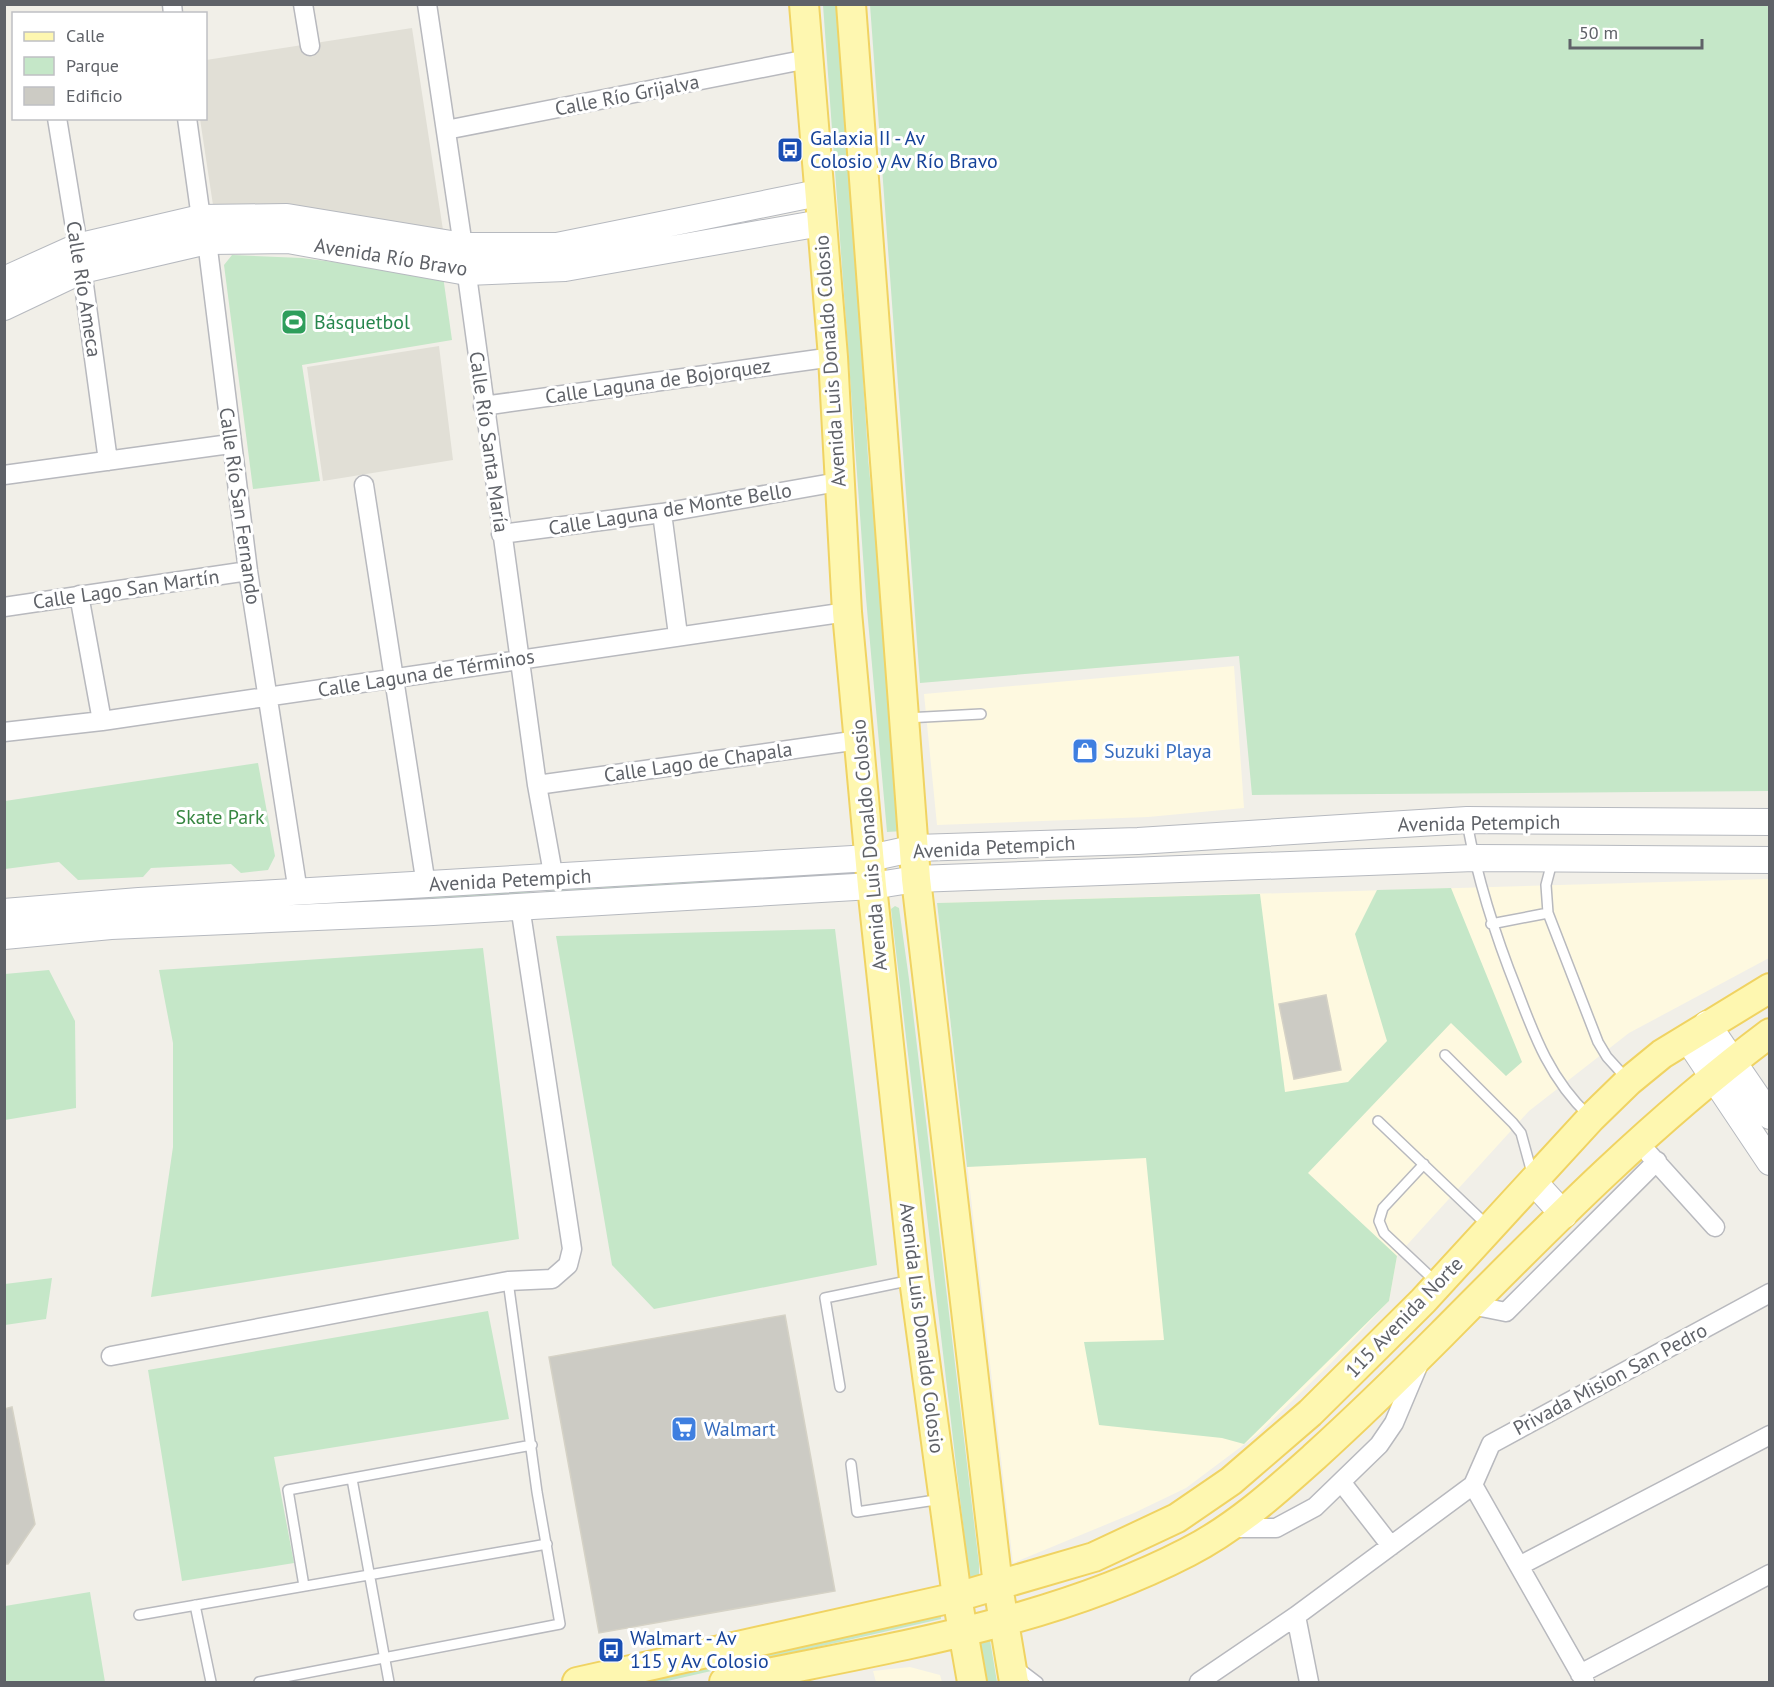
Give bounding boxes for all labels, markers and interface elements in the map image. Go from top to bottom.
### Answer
legend [12,12,207,120]
scale bar [1570,12,1702,50]
text: 50 m [1579,21,1618,44]
text: Calle [66,24,105,47]
text: Parque [66,54,119,77]
street label: Calle Río Grijalva [553,68,701,122]
text: Edificio [66,84,122,107]
place label: Galaxia II - Av Colosio y Av Río Bravo [810,125,998,174]
bus stop icon: Galaxia II - Av Colosio y Av Río Bravo [775,135,805,165]
street label: Calle Río Ameca [60,219,108,359]
street label: Avenida Río Bravo [313,232,469,282]
street label: Avenida Luis Donaldo Colosio [808,234,852,488]
sports icon: Básquetbol [279,307,309,337]
place label: Básquetbol [314,309,410,335]
street label: Calle Río Santa María [463,350,515,534]
street label: Calle Laguna de Bojorquez [543,352,773,410]
street label: Calle Río San Fernando [213,406,267,606]
street label: Calle Laguna de Monte Bello [547,477,793,541]
street label: Calle Lago San Martín [31,563,221,615]
street label: Calle Laguna de Términos [316,643,536,703]
street label: Avenida Luis Donaldo Colosio [845,718,893,972]
street label: Calle Lago de Chapala [602,736,794,788]
shop icon: Suzuki Playa [1070,736,1100,766]
place label: Suzuki Playa [1104,738,1212,764]
park label: Skate Park [176,804,265,830]
street label: Avenida Petempich [1397,809,1561,837]
street label: Avenida Petempich [912,830,1076,864]
street label: Avenida Petempich [428,863,592,897]
street label: Avenida Luis Donaldo Colosio [894,1201,950,1455]
street label: 115 Avenida Norte [1340,1251,1468,1383]
street label: Privada Mision San Pedro [1509,1317,1711,1441]
supermarket icon: Walmart [669,1414,699,1444]
place label: Walmart [704,1416,776,1442]
place label: Walmart - Av 115 y Av Colosio [630,1625,769,1674]
bus stop icon: Walmart - Av 115 y Av Colosio [596,1635,626,1665]

